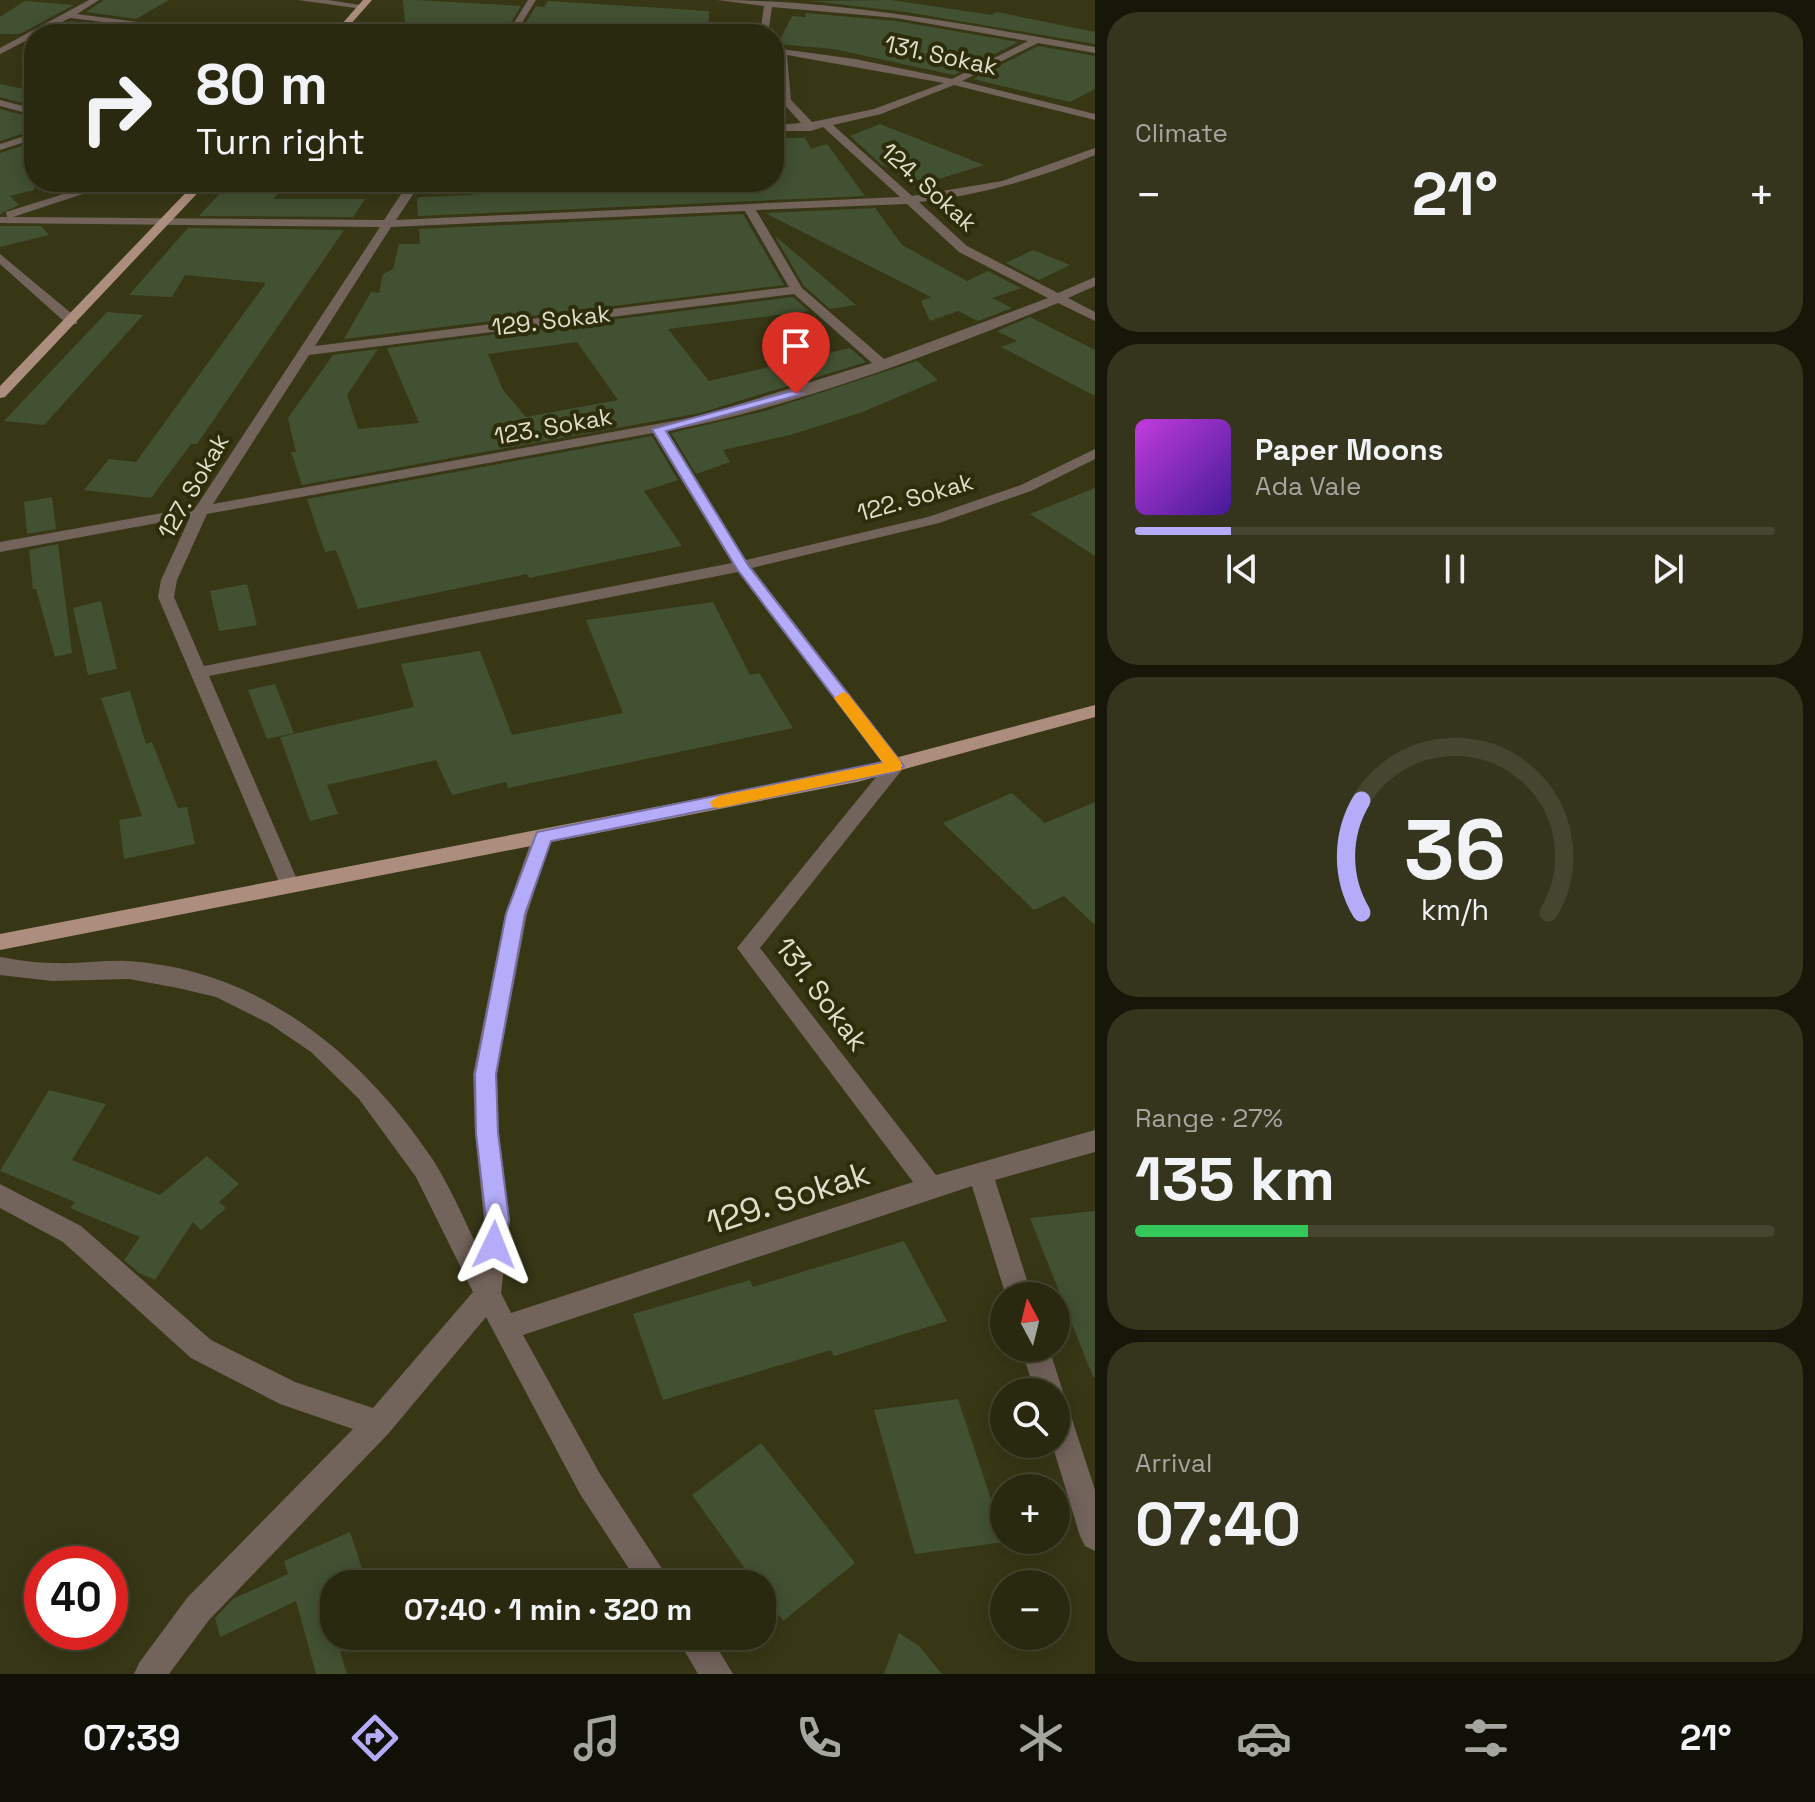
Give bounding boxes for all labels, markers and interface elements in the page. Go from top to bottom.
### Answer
street label: 131. Sokak [882,28,1000,82]
text: 80 m [196,49,328,120]
icon: right [64,56,168,160]
text: Climate [1135,116,1228,150]
text: Turn right [196,119,365,165]
street label: 124. Sokak [874,136,984,238]
text: 21° [1412,156,1498,233]
text: − [1135,167,1162,223]
text: + [1748,167,1775,223]
street label: 129. Sokak [490,297,612,343]
pin [762,312,830,394]
icon: arrive [774,324,818,368]
street label: 123. Sokak [492,400,614,452]
street label: 127. Sokak [150,428,236,544]
text: Paper Moons [1255,430,1444,469]
street label: 122. Sokak [853,466,977,528]
text: Ada Vale [1255,469,1361,503]
icon: previous [1220,547,1264,591]
icon: pause [1433,547,1477,591]
icon: next [1646,547,1690,591]
text: 36 [1404,797,1506,903]
text: km/h [1421,892,1489,928]
street label: 131. Sokak [767,930,877,1058]
text: Range · 27% [1135,1101,1283,1135]
text: 135 km [1135,1141,1335,1218]
street label: 129. Sokak [701,1151,875,1245]
position arrow [452,1203,536,1287]
north arrow [990,1282,1070,1362]
map controls [990,1282,1070,1650]
button: search [990,1378,1070,1458]
text: Arrival [1135,1446,1212,1480]
button: + [990,1474,1070,1554]
text: 07:40 [1135,1486,1301,1563]
speed limit sign: 40 [24,1546,128,1650]
button: − [990,1570,1070,1650]
text: 07:40 · 1 min · 320 m [404,1590,692,1629]
icon: directions [347,1710,403,1766]
icon: music [569,1710,625,1766]
icon: phone [791,1710,847,1766]
icon: climate [1013,1710,1069,1766]
icon: car [1236,1710,1292,1766]
icon: filters [1458,1710,1514,1766]
text: 07:39 [83,1715,181,1761]
text: 21° [1680,1715,1732,1761]

